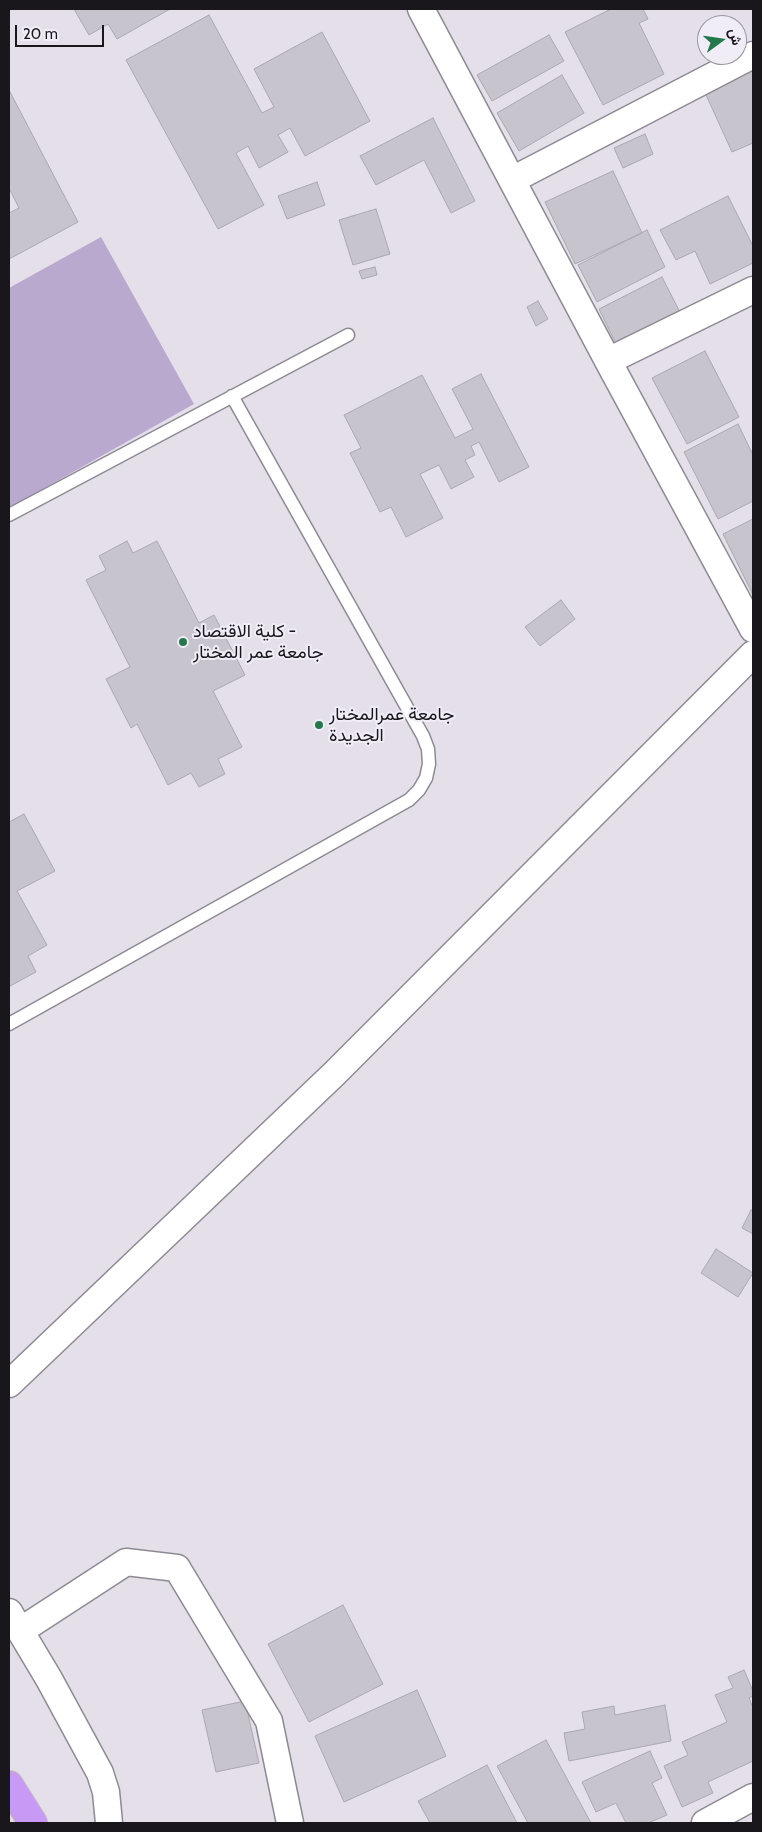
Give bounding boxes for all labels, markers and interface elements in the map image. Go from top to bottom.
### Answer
scale bar [18,15,106,47]
north arrow [697,15,747,65]
text: 20 m [23,25,58,43]
text: ش [725,26,746,47]
place label: كلية الاقتصاد - جامعة عمر المختار [193,621,323,664]
marker: كلية الاقتصاد - جامعة عمر المختار [177,636,189,648]
place label: جامعة عمرالمختار الجديدة [329,704,454,746]
marker: جامعة عمرالمختار الجديدة [313,719,325,731]

